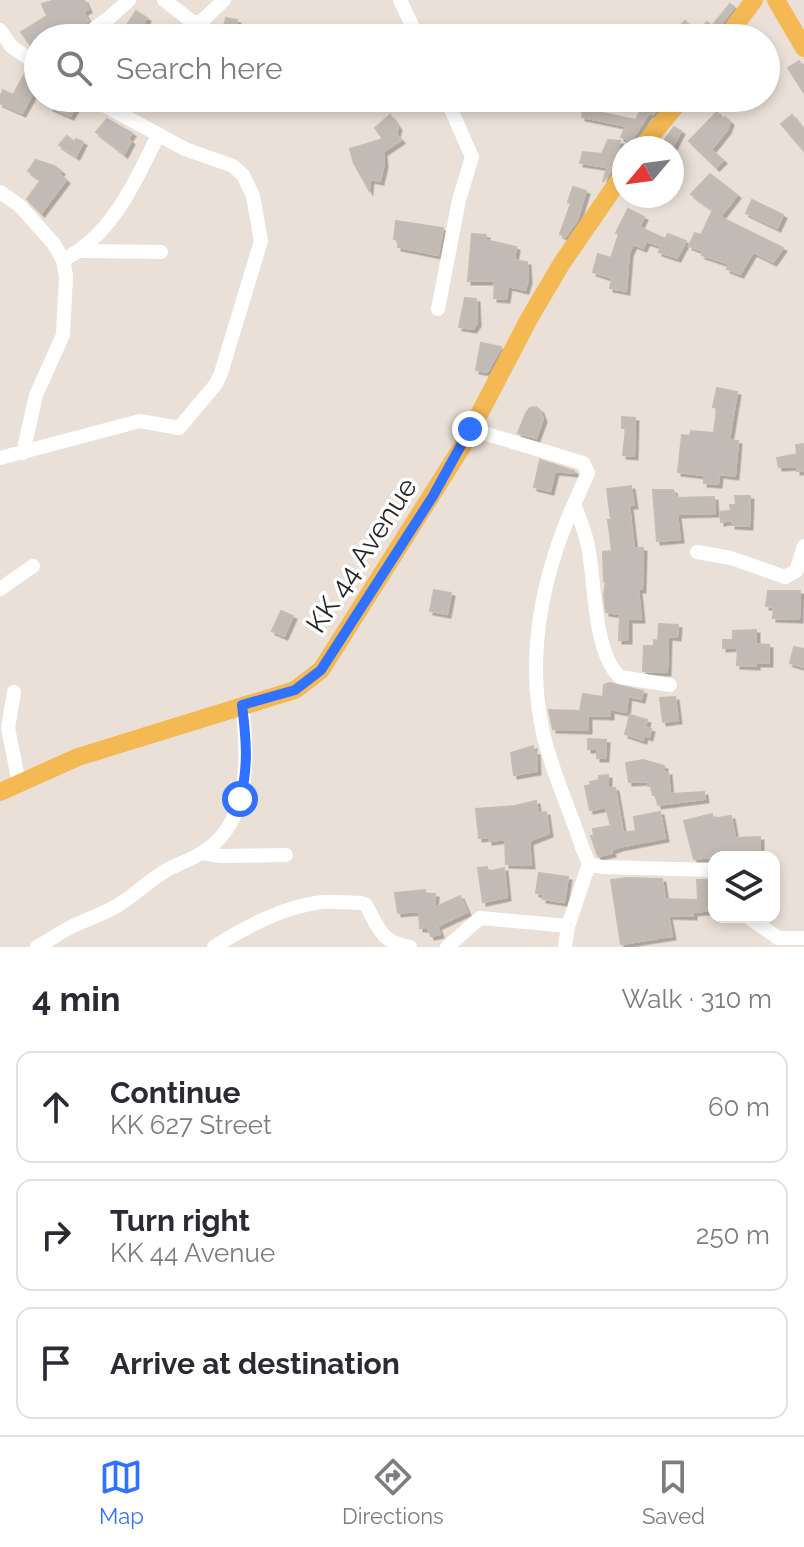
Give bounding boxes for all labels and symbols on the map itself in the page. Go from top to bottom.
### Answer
north arrow [612,136,684,208]
route end [452,411,488,447]
street label: KK 44 Avenue [299,472,424,639]
route start [222,781,258,817]

